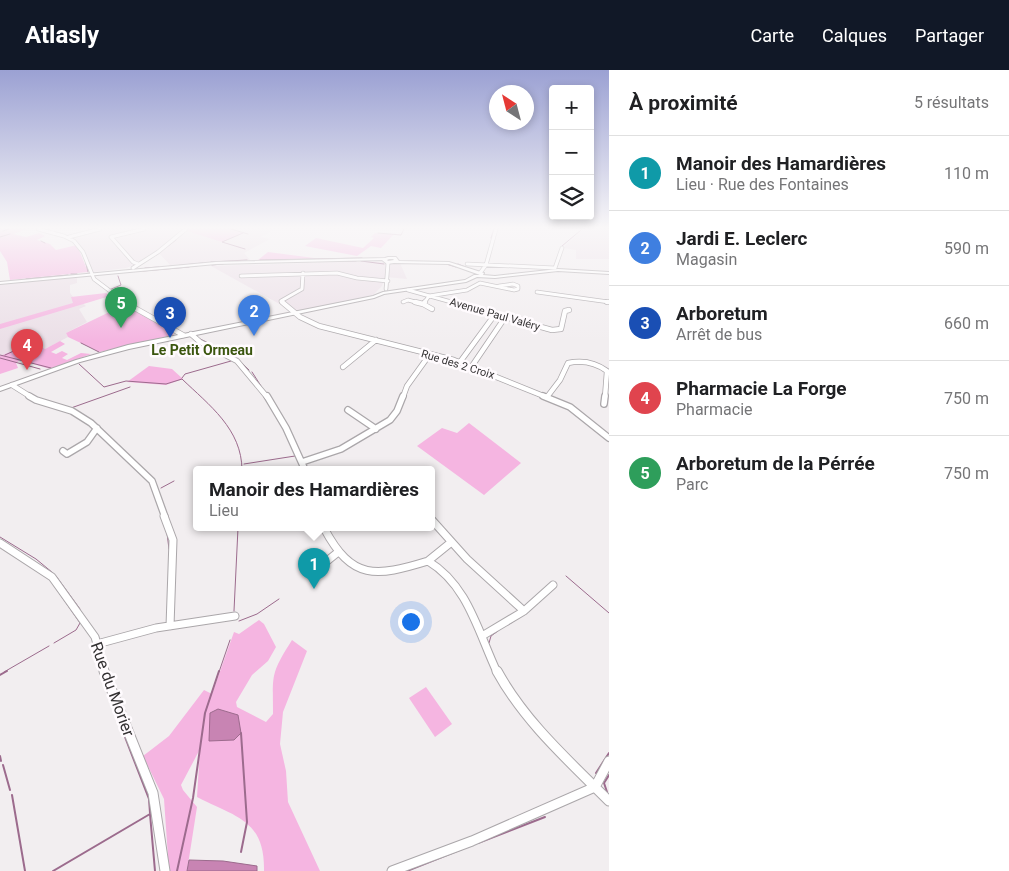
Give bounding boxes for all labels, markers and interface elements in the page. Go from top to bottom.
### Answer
text: Atlasly [25,21,99,49]
text: Carte [751,25,794,46]
text: Calques [822,25,887,46]
text: Partager [915,25,984,46]
north arrow [489,85,534,130]
map controls [549,85,594,220]
button: + [549,85,594,130]
text: À proximité [629,91,738,115]
text: 5 résultats [914,93,989,112]
button: − [549,130,594,175]
text: Manoir des Hamardières [676,152,886,175]
text: 1 [640,164,650,183]
text: 110 m [944,164,989,183]
button: layers [549,175,594,220]
text: Lieu · Rue des Fontaines [676,175,849,194]
text: Jardi E. Leclerc [676,227,807,250]
text: 2 [640,239,650,258]
text: 590 m [944,239,989,258]
text: Magasin [676,250,737,269]
pin: 5 [105,287,137,328]
pin: 2 [238,295,270,336]
street label: Avenue Paul Valéry [448,295,542,334]
pin: 3 [154,297,186,338]
text: Arboretum [676,302,768,325]
text: 3 [640,314,650,333]
text: 660 m [944,314,989,333]
text: Arrêt de bus [676,325,762,344]
pin: 4 [11,329,43,370]
district label: Le Petit Ormeau [151,342,253,358]
street label: Rue des 2 Croix [420,347,497,382]
text: Pharmacie La Forge [676,377,847,400]
text: 4 [640,389,650,408]
text: 750 m [944,389,989,408]
text: Pharmacie [676,400,753,419]
text: Arboretum de la Pérrée [676,452,875,475]
text: 5 [640,464,650,483]
text: 750 m [944,464,989,483]
popup [193,466,435,531]
text: Parc [676,475,708,494]
text: Manoir des Hamardières [209,478,419,501]
text: Lieu [209,501,239,520]
pin: 1 [298,548,330,589]
your location [398,609,424,635]
street label: Rue du Morier [87,639,139,740]

